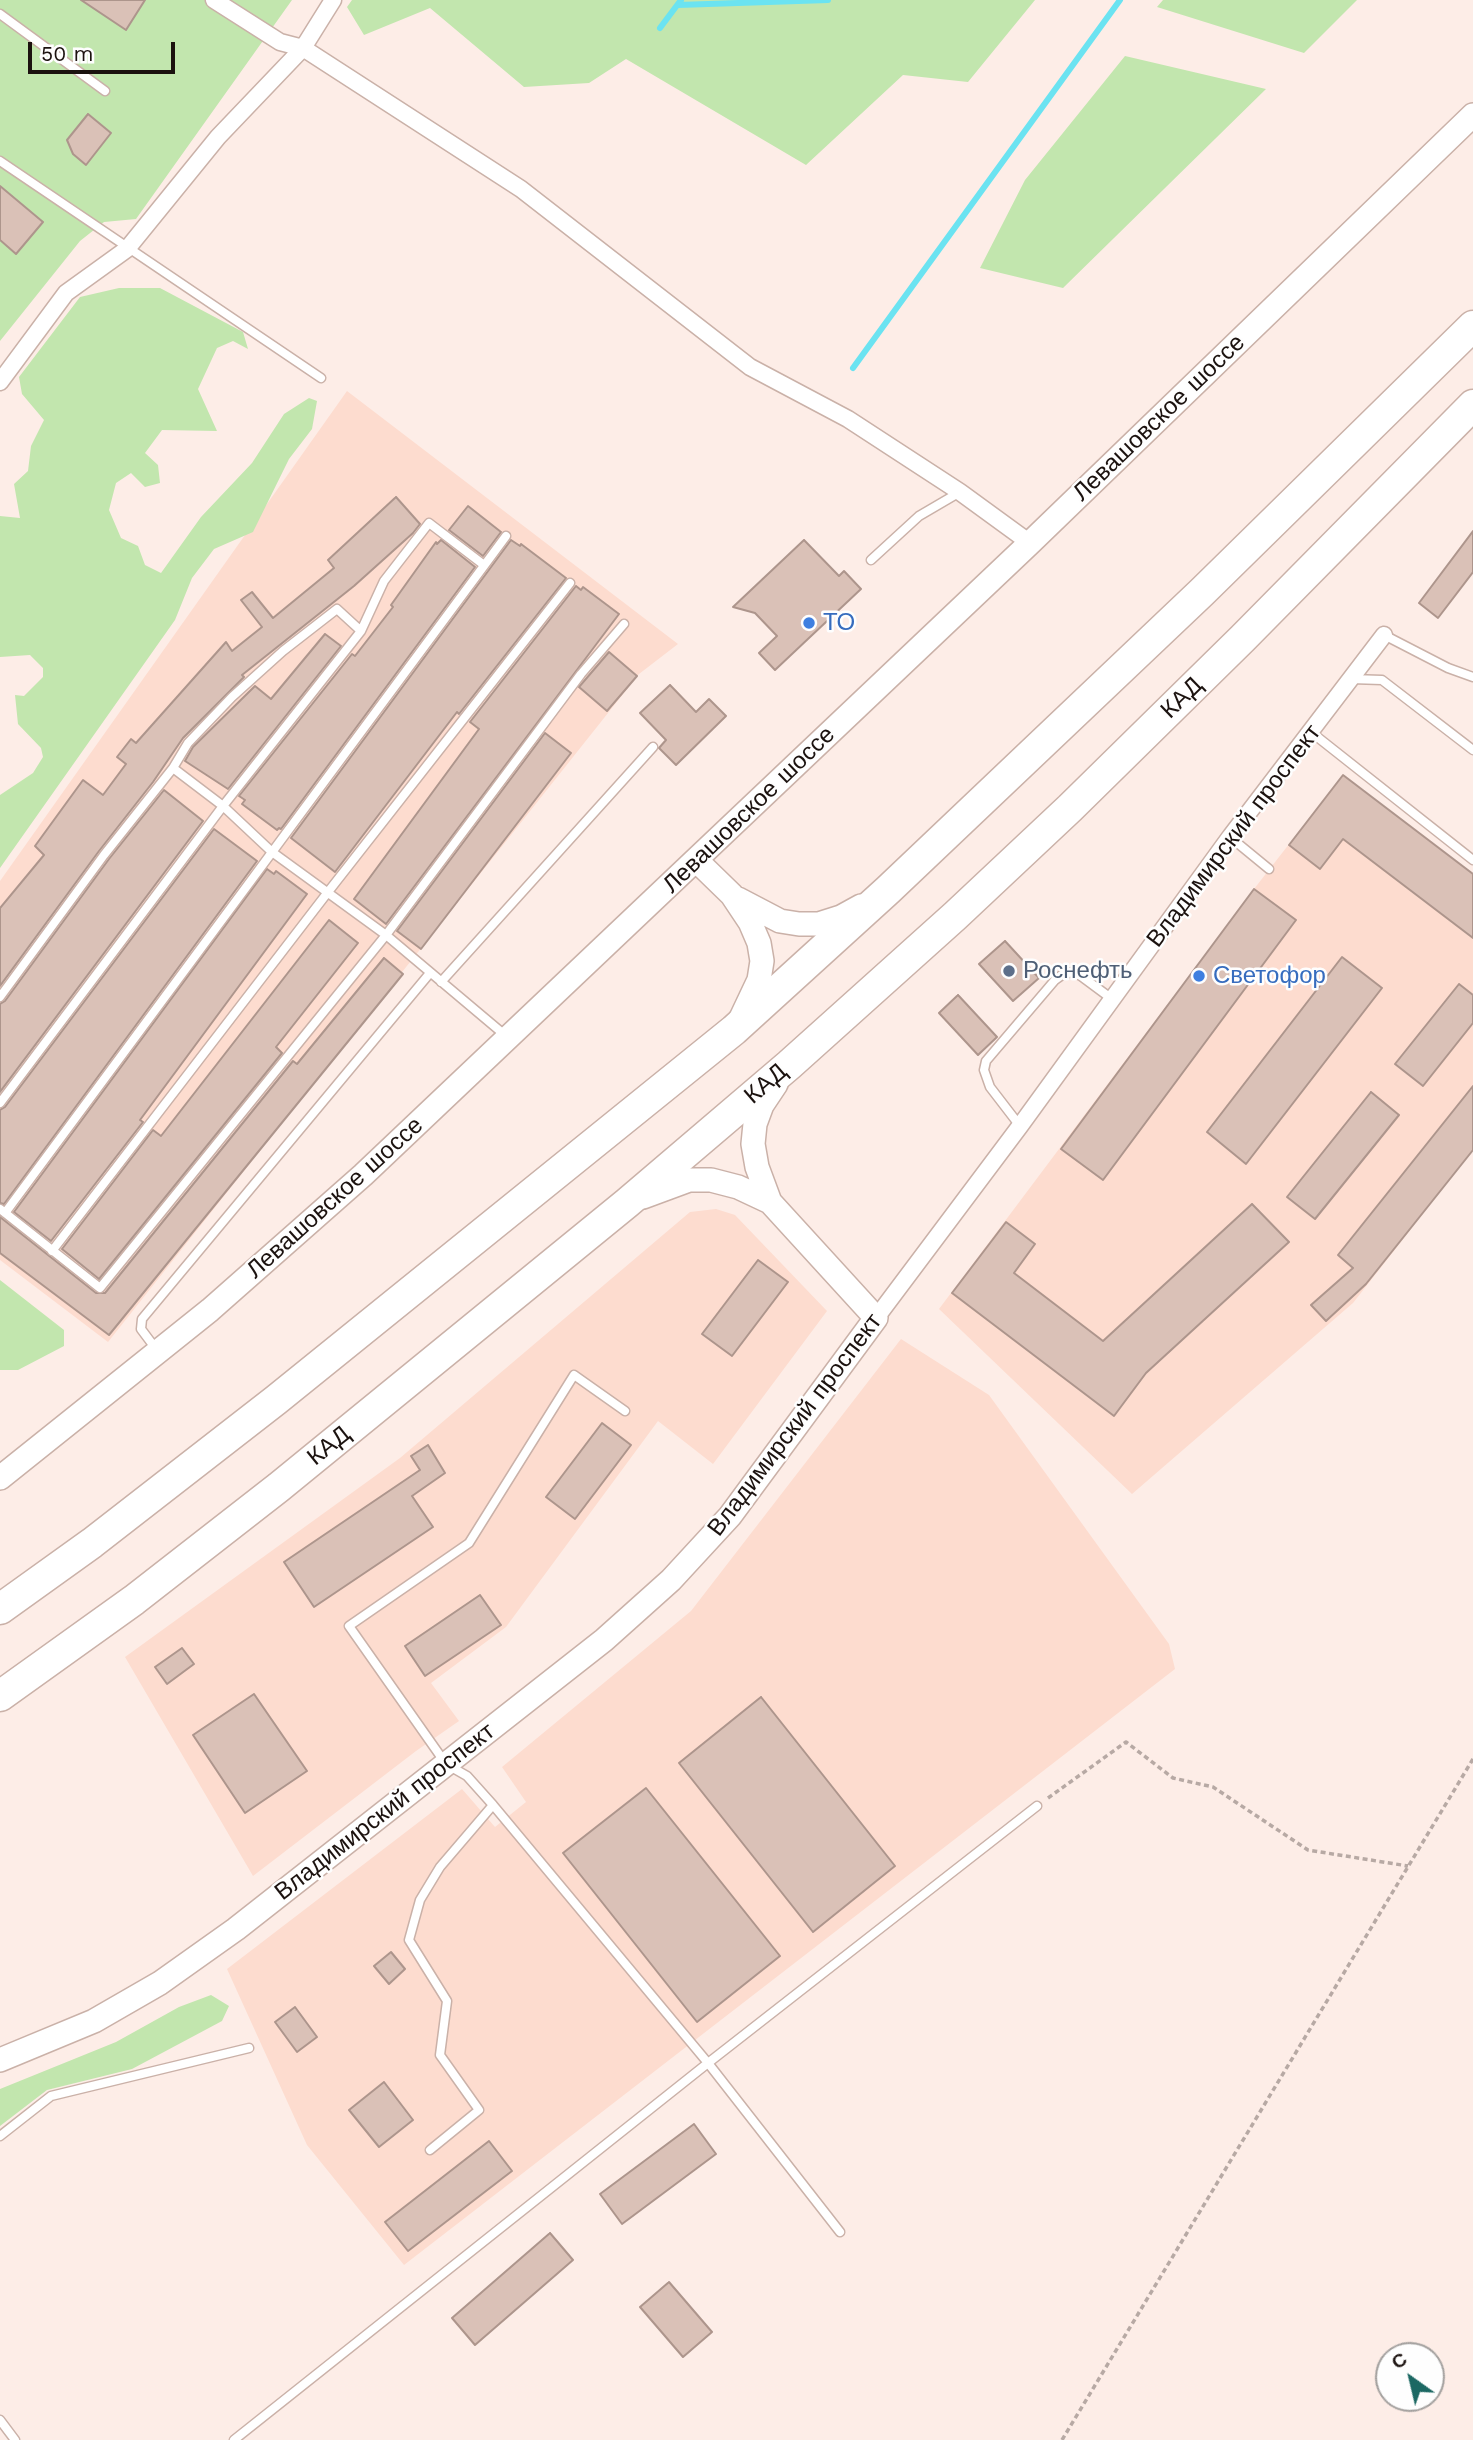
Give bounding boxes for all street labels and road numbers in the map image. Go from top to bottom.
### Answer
street label: Левашовское шоссе [1067,329,1251,507]
street label: КАД [1155,671,1209,725]
street label: Владимирский проспект [1141,719,1327,953]
street label: Левашовское шоссе [657,721,841,899]
street label: КАД [739,1058,793,1110]
street label: Левашовское шоссе [241,1111,429,1285]
street label: Владимирский проспект [702,1308,888,1542]
street label: КАД [302,1420,356,1472]
street label: Владимирский проспект [269,1717,501,1907]

